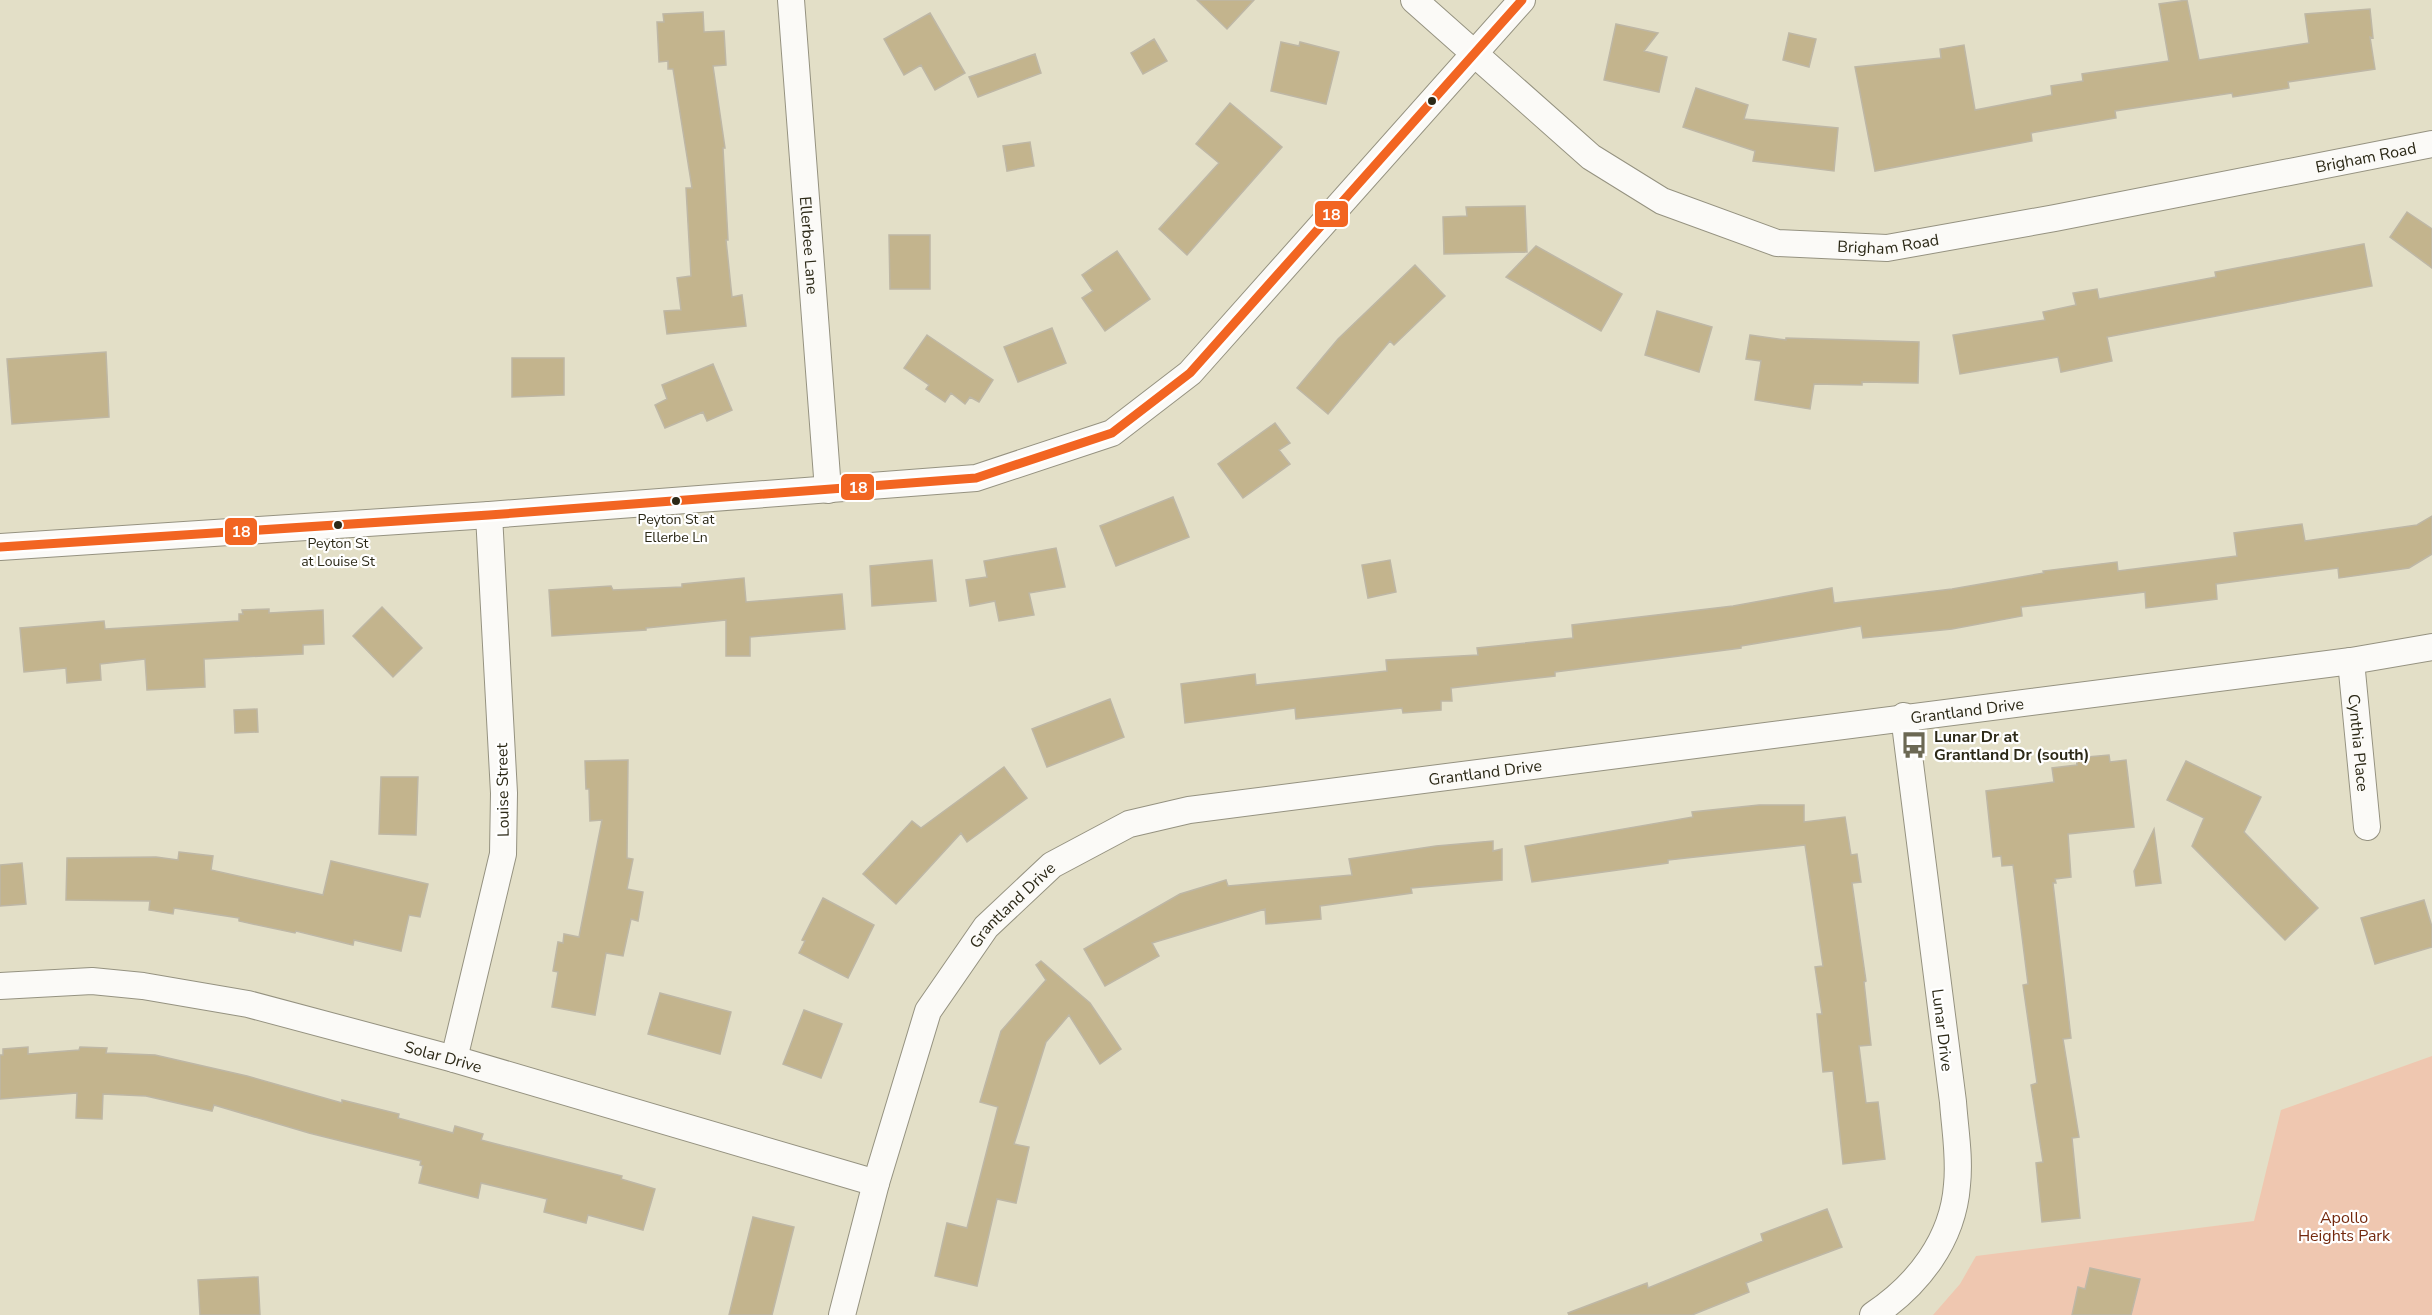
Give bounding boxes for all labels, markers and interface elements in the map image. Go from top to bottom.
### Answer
unlabelled marker [1426,95,1438,107]
street label: Brigham Road [2314,137,2418,179]
street label: Ellerbee Lane [794,196,823,295]
line badge: 18 [1314,200,1349,228]
text: 18 [1321,204,1341,226]
street label: Brigham Road [1837,229,1941,260]
line badge: 18 [840,473,875,501]
text: 18 [848,477,868,499]
marker: Peyton St at Ellerbe Ln [670,495,682,507]
place label: Peyton St at Ellerbe Ln [638,510,714,547]
line badge: 18 [224,517,258,546]
marker: Peyton St at Louise St [332,519,344,531]
text: 18 [231,521,251,543]
place label: Peyton St at Louise St [301,534,375,571]
street label: Grantland Drive [1909,693,2025,729]
street label: Cynthia Place [2342,693,2374,793]
place label: Lunar Dr at Grantland Dr (south) [1934,726,2089,766]
bus stop icon: Lunar Dr at Grantland Dr (south) [1899,730,1929,760]
street label: Louise Street [491,742,515,837]
street label: Grantland Drive [1427,755,1543,791]
street label: Grantland Drive [965,857,1061,953]
street label: Lunar Drive [1926,988,1958,1073]
street label: Solar Drive [402,1036,484,1079]
park label: Apollo Heights Park [2298,1207,2391,1247]

